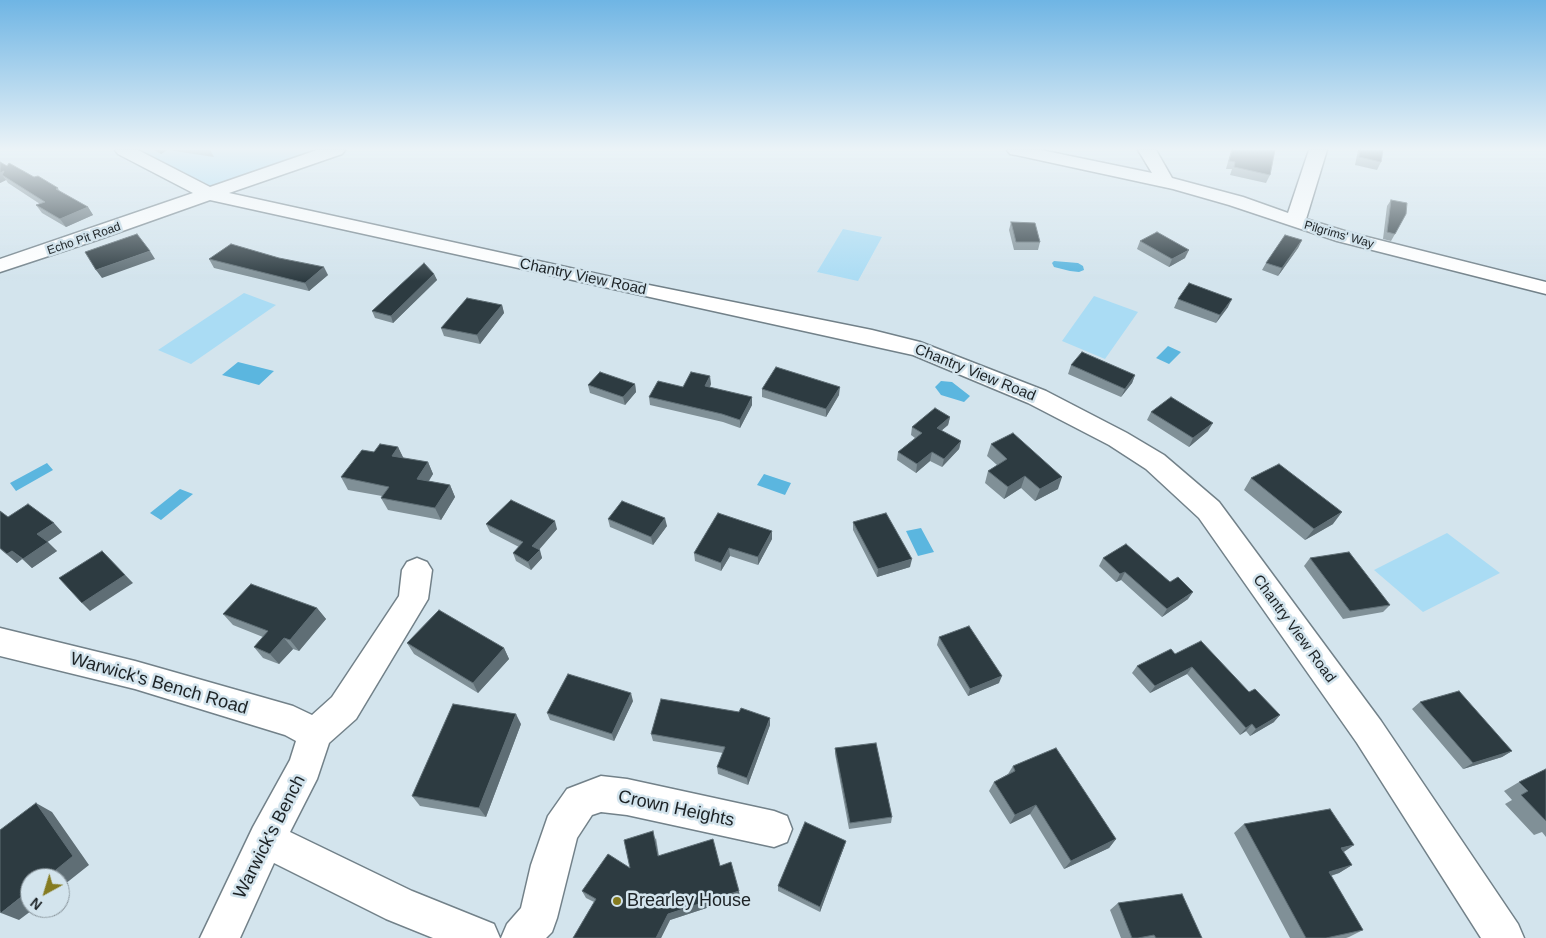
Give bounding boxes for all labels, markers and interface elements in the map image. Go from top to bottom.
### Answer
street label: Pilgrims' Way [1302,218,1376,252]
street label: Echo Pit Road [45,220,123,258]
street label: Chantry View Road [518,255,648,299]
street label: Chantry View Road [912,341,1038,405]
street label: Chantry View Road [1249,572,1339,686]
street label: Warwick's Bench Road [68,648,250,720]
street label: Warwick's Bench [230,772,310,902]
street label: Crown Heights [616,786,736,832]
north arrow [20,868,70,918]
place label: Brearley House [627,890,751,912]
text: N [27,894,45,913]
marker: Brearley House [611,895,623,907]

